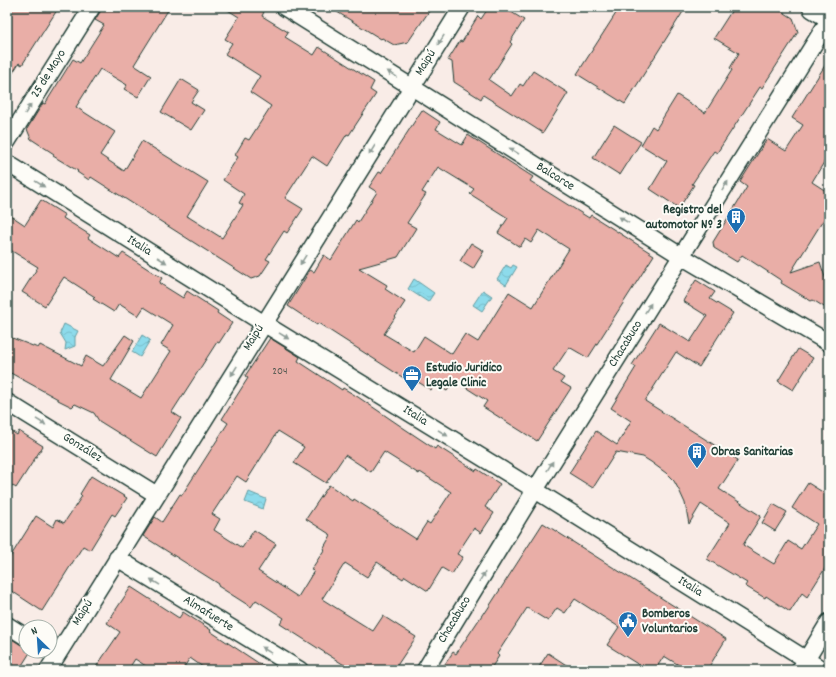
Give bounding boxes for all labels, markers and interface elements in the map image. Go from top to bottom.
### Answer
one-way arrow [437,34,444,46]
street label: 25 de Mayo [27,46,72,102]
street label: Maipú [411,46,441,80]
one-way arrow [387,70,397,78]
one-way arrow [24,103,31,115]
one-way arrow [368,144,375,156]
one-way arrow [509,147,519,155]
street label: Balcarce [532,158,578,196]
one-way arrow [34,180,46,187]
one-way arrow [721,180,728,192]
place label: Registro del automotor Nº 3 [646,201,723,235]
building icon: Registro del automotor Nº 3 [725,206,747,234]
one-way arrow [619,216,629,224]
street label: Italia [123,231,156,262]
one-way arrow [299,255,307,265]
one-way arrow [157,256,167,264]
one-way arrow [644,303,652,313]
street label: Chacabuco [604,317,648,371]
street label: Maipú [239,321,269,355]
one-way arrow [278,333,290,340]
place label: Estudio Juridico Legale Clinic [426,359,502,393]
house number: 204 [272,364,288,380]
office icon: Estudio Juridico Legale Clinic [401,364,423,392]
one-way arrow [231,365,238,377]
street label: Italia [399,401,432,432]
one-way arrow [36,418,46,426]
street label: González [59,428,106,468]
one-way arrow [437,430,449,437]
building icon: Obras Sanitarias [686,441,708,469]
place label: Obras Sanitarias [711,443,794,462]
one-way arrow [546,461,554,471]
one-way arrow [478,571,485,583]
street label: Italia [674,572,707,603]
one-way arrow [149,578,161,585]
street label: Almafuerte [179,591,237,637]
street label: Chacabuco [433,593,477,647]
street label: Maipú [68,596,98,630]
place label: Bomberos Voluntarios [642,605,699,639]
public building icon: Bomberos Voluntarios [617,610,639,638]
north arrow [18,619,58,659]
text: N [29,623,41,640]
one-way arrow [260,646,272,653]

